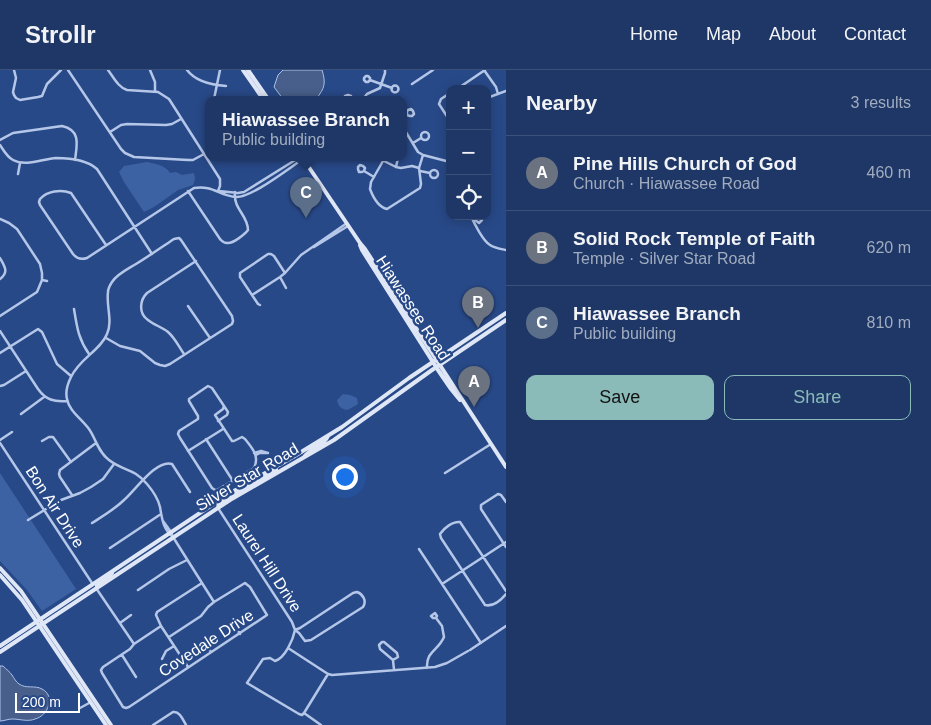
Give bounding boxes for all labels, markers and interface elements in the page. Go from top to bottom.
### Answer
text: Strollr [25,21,96,48]
text: Home [630,24,678,44]
text: Map [706,24,741,44]
text: About [769,24,816,44]
text: Contact [844,24,906,44]
map controls [446,85,491,220]
button: + [446,85,491,130]
text: Nearby [526,91,597,114]
text: 3 results [851,94,911,111]
popup [205,96,407,161]
text: Hiawassee Branch [222,109,390,130]
button: − [446,130,491,175]
text: Public building [222,131,325,148]
text: Pine Hills Church of God [573,153,797,174]
text: A [536,164,548,181]
text: 460 m [867,164,911,181]
button: locate [446,175,491,220]
text: Church · Hiawassee Road [573,175,760,192]
pin: C [290,177,322,218]
text: Solid Rock Temple of Faith [573,228,815,249]
text: B [536,239,548,256]
text: 620 m [867,239,911,256]
text: Temple · Silver Star Road [573,250,755,267]
street label: Hiawassee Road [373,253,453,363]
pin: B [462,287,494,328]
text: Hiawassee Branch [573,303,741,324]
text: C [536,314,548,331]
text: 810 m [867,314,911,331]
text: Public building [573,325,676,342]
pin: A [458,366,490,407]
button: Save [526,375,714,420]
button: Share [724,375,911,420]
street label: Silver Star Road [193,440,301,514]
street label: Bon Air Drive [22,463,88,551]
your location [332,464,358,490]
street label: Laurel Hill Drive [229,511,305,615]
street label: Covedale Drive [155,606,257,680]
scale bar [15,690,80,713]
text: 200 m [22,694,61,710]

